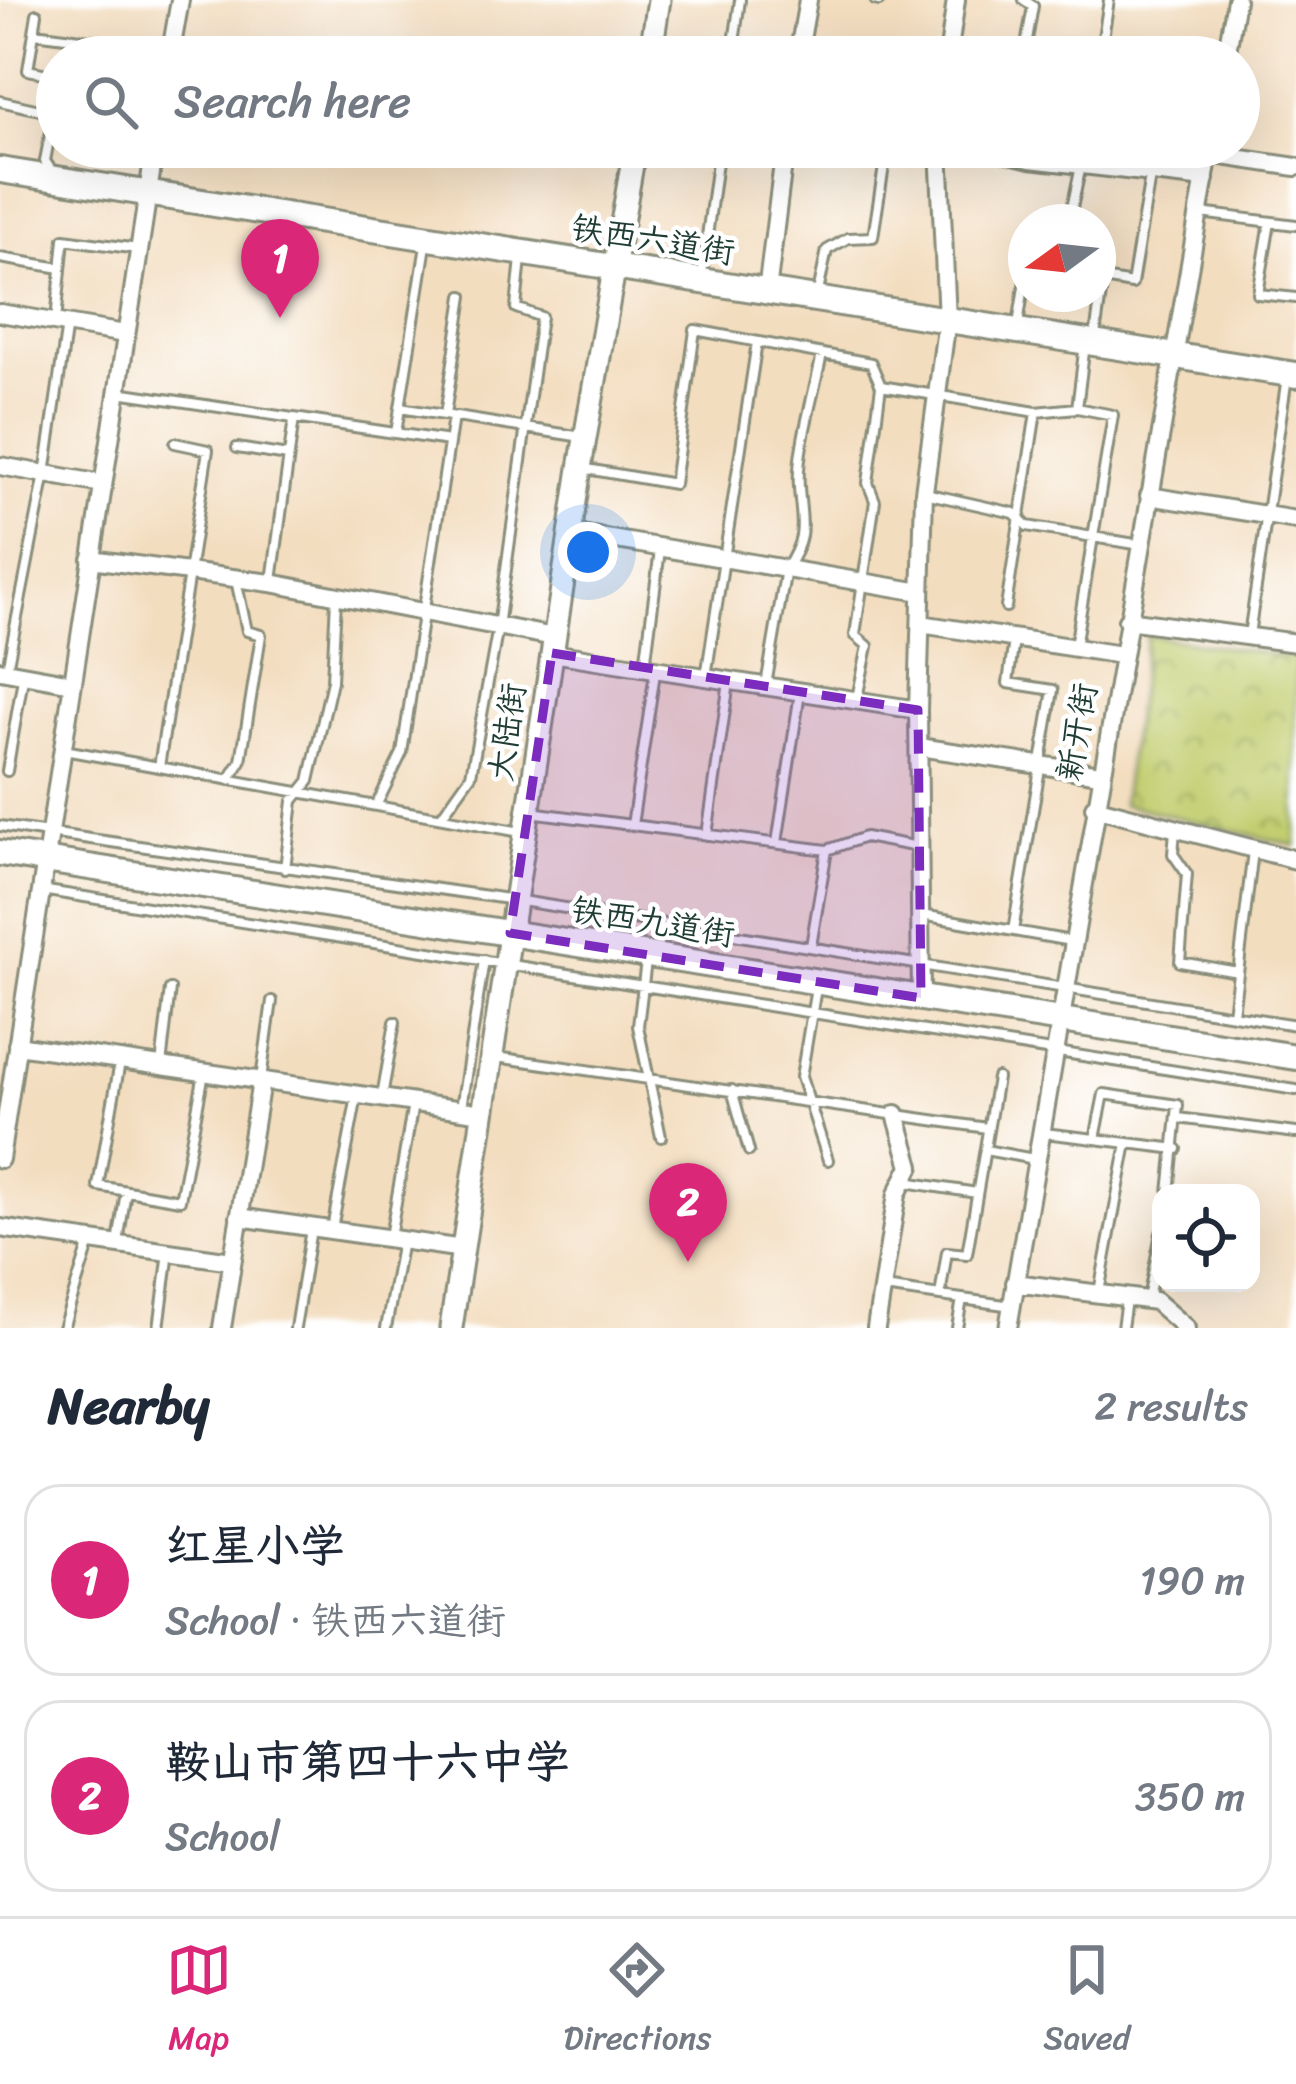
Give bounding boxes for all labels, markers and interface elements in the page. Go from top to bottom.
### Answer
search box [36,36,1260,168]
text: Search here [174,62,411,142]
icon: search [78,69,144,135]
street label: 铁西六道街 [567,198,739,282]
north arrow [1008,204,1116,312]
pin: 1 [241,219,319,318]
your location [558,522,618,582]
street label: 新开街 [1040,678,1114,786]
street label: 大陆街 [471,679,543,785]
street label: 铁西九道街 [567,880,739,964]
pin: 2 [649,1163,727,1262]
map controls [1152,1184,1260,1292]
button: locate [1152,1184,1260,1292]
text: Nearby [48,1361,209,1451]
text: 2 results [1094,1372,1248,1441]
text: 红星小学 [165,1506,345,1586]
text: 1 [82,1546,98,1615]
text: 190 m [1140,1546,1245,1615]
text: School · 铁西六道街 [165,1586,506,1655]
text: 鞍山市第四十六中学 [165,1722,570,1802]
text: 2 [79,1762,101,1831]
text: 350 m [1135,1762,1245,1831]
text: School [165,1802,280,1871]
tab: Map [166,1937,232,2067]
tab: Directions [564,1937,711,2067]
tab: Saved [1043,1937,1130,2067]

